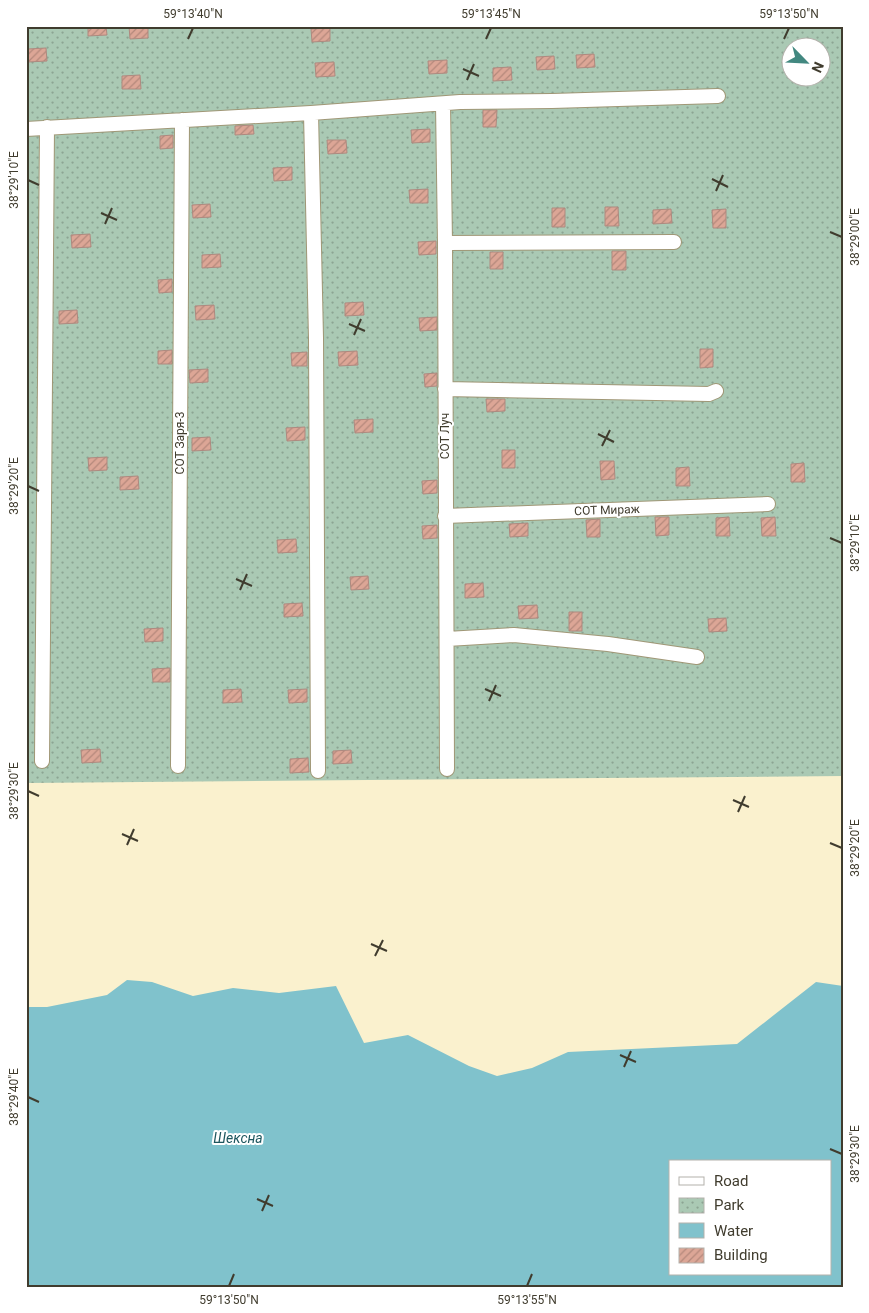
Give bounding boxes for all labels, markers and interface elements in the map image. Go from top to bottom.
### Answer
text: 59°13'40"N [163,7,223,21]
text: 59°13'45"N [461,7,521,21]
text: 59°13'50"N [759,7,819,21]
north arrow [782,38,832,88]
text: N [809,60,827,75]
text: 38°29'10"E [7,151,21,209]
text: 38°29'00"E [848,208,862,266]
street label: СОТ Заря-3 [173,412,187,474]
street label: СОТ Луч [438,413,452,459]
text: 38°29'20"E [7,457,21,515]
street label: СОТ Мираж [574,502,641,518]
text: 38°29'10"E [848,514,862,572]
text: 38°29'30"E [7,762,21,820]
text: 38°29'20"E [848,819,862,877]
text: 38°29'40"E [7,1068,21,1126]
text: 38°29'30"E [848,1125,862,1183]
water label: Шексна [213,1130,263,1146]
legend [669,1160,832,1276]
text: Road [714,1172,748,1190]
text: Park [714,1196,745,1214]
text: Water [714,1222,753,1240]
text: Building [714,1246,768,1264]
text: 59°13'50"N [199,1293,259,1307]
text: 59°13'55"N [497,1293,557,1307]

